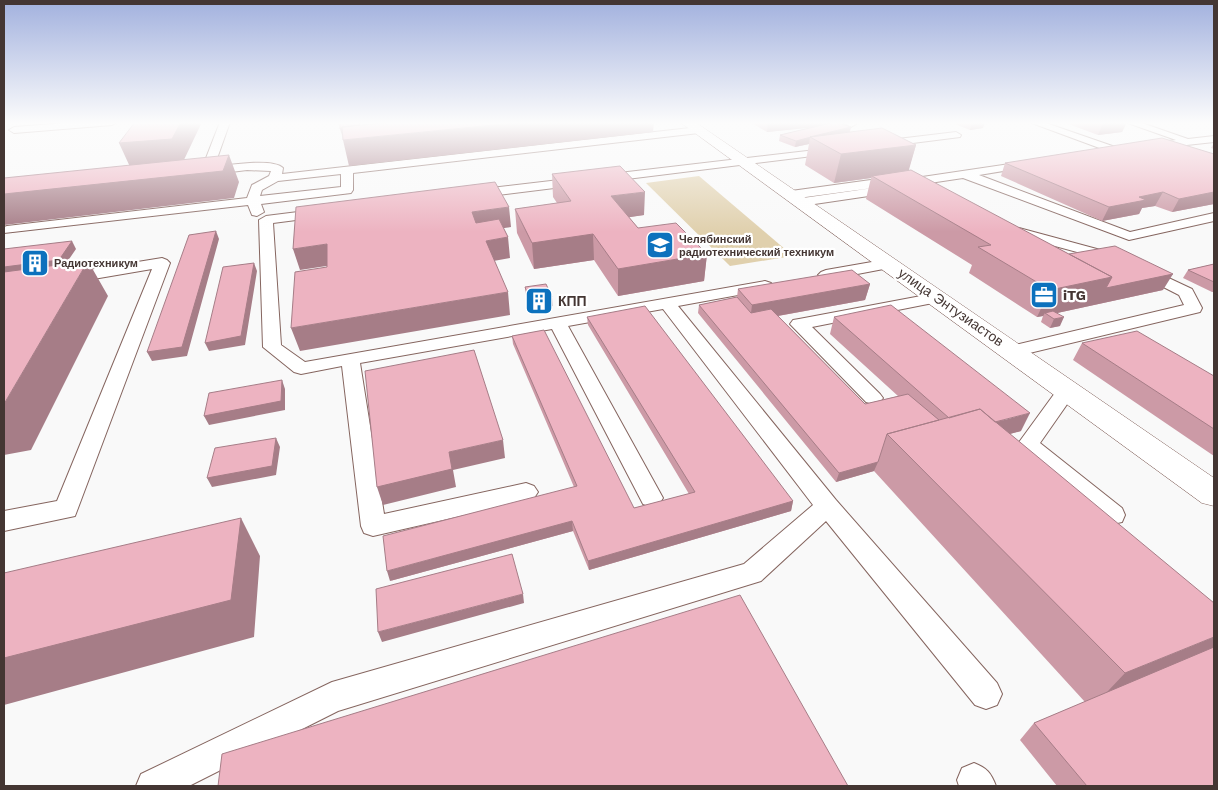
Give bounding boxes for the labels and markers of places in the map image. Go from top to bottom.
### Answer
school or university icon: Челябинский радиотехнический техникум [645,230,675,260]
place label: Челябинский радиотехнический техникум [679,233,834,259]
building icon: Радиотехникум [20,248,50,278]
place label: Радиотехникум [54,257,138,270]
office icon: iTG [1029,280,1059,310]
building icon: КПП [524,286,554,316]
place label: iTG [1063,287,1086,303]
place label: КПП [558,293,587,309]

